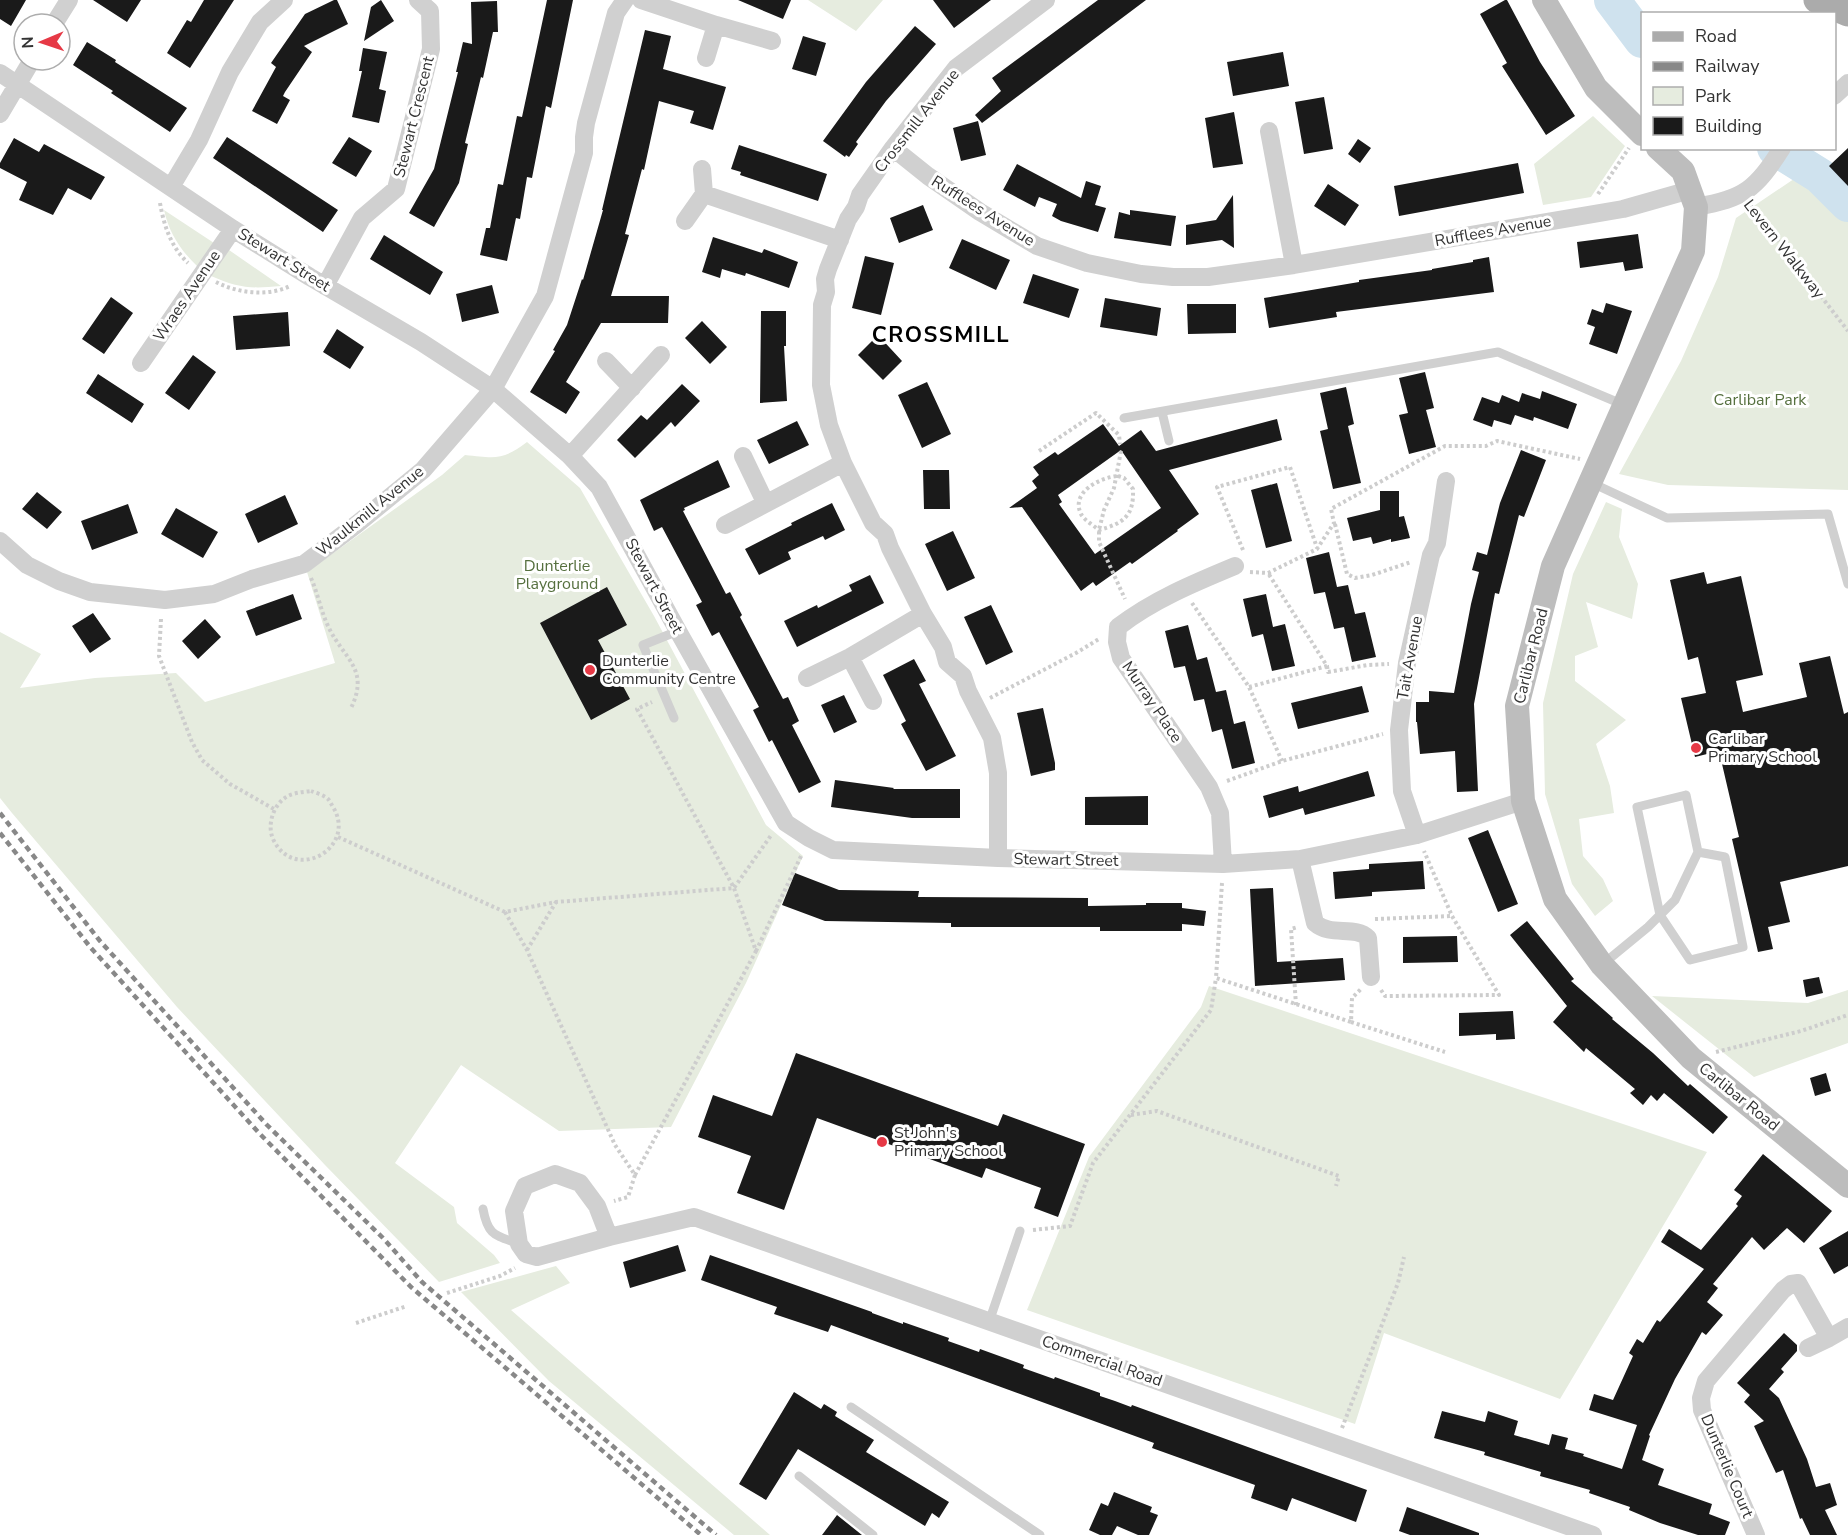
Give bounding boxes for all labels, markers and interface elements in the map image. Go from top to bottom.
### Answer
north arrow [12,12,72,72]
legend [1641,12,1836,150]
text: Road [1695,24,1737,48]
text: N [17,36,39,49]
street label: Stewart Crescent [388,54,440,180]
text: Railway [1695,54,1760,78]
street label: Crossmill Avenue [870,65,964,177]
text: Park [1695,84,1732,108]
text: Building [1695,114,1762,138]
street label: Rufflees Avenue [927,170,1039,252]
street label: Levern Walkway [1738,195,1830,304]
street label: Rufflees Avenue [1433,210,1553,252]
street label: Stewart Street [234,223,335,297]
street label: Wraes Avenue [148,246,226,346]
district label: CROSSMILL [872,320,1010,350]
park label: Carlibar Park [1714,389,1807,411]
street label: Waulkmill Avenue [312,461,428,561]
street label: Stewart Street [620,534,689,638]
park label: Dunterlie Playground [516,555,598,595]
street label: Carlibar Road [1508,606,1554,706]
street label: Tait Avenue [1392,614,1428,702]
place label: Dunterlie Community Centre [602,650,736,690]
street label: Murray Place [1117,657,1187,747]
marker: Dunterlie Community Centre [583,663,597,677]
place label: Carlibar Primary School [1708,728,1817,768]
marker: Carlibar Primary School [1689,741,1703,755]
street label: Stewart Street [1013,848,1119,872]
street label: Carlibar Road [1694,1058,1784,1136]
place label: St John's Primary School [894,1122,1003,1162]
marker: St John's Primary School [875,1135,889,1149]
street label: Commercial Road [1039,1330,1165,1392]
street label: Dunterlie Court [1695,1411,1759,1522]

